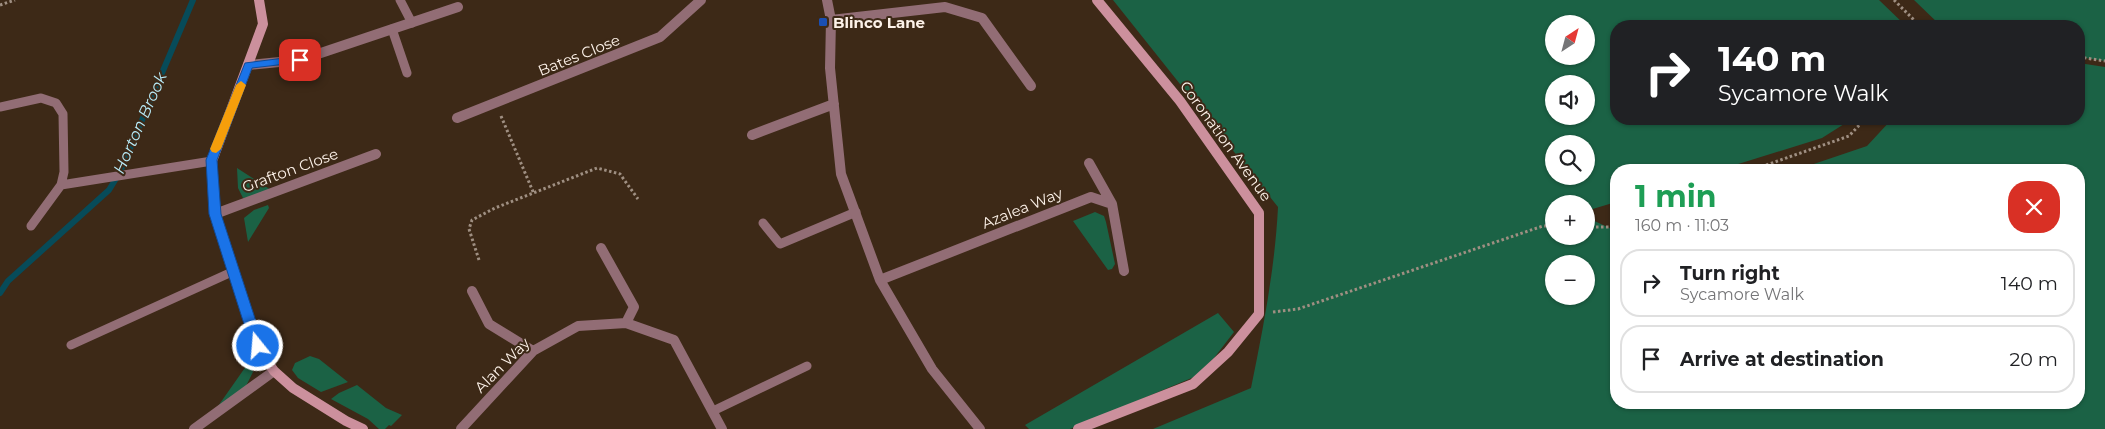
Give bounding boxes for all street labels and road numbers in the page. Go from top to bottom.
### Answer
street label: Bates Close [535,30,623,80]
street label: Coronation Avenue [1176,77,1276,205]
street label: Grafton Close [239,144,341,196]
street label: Azalea Way [979,183,1066,233]
street label: Alan Way [470,333,534,397]

